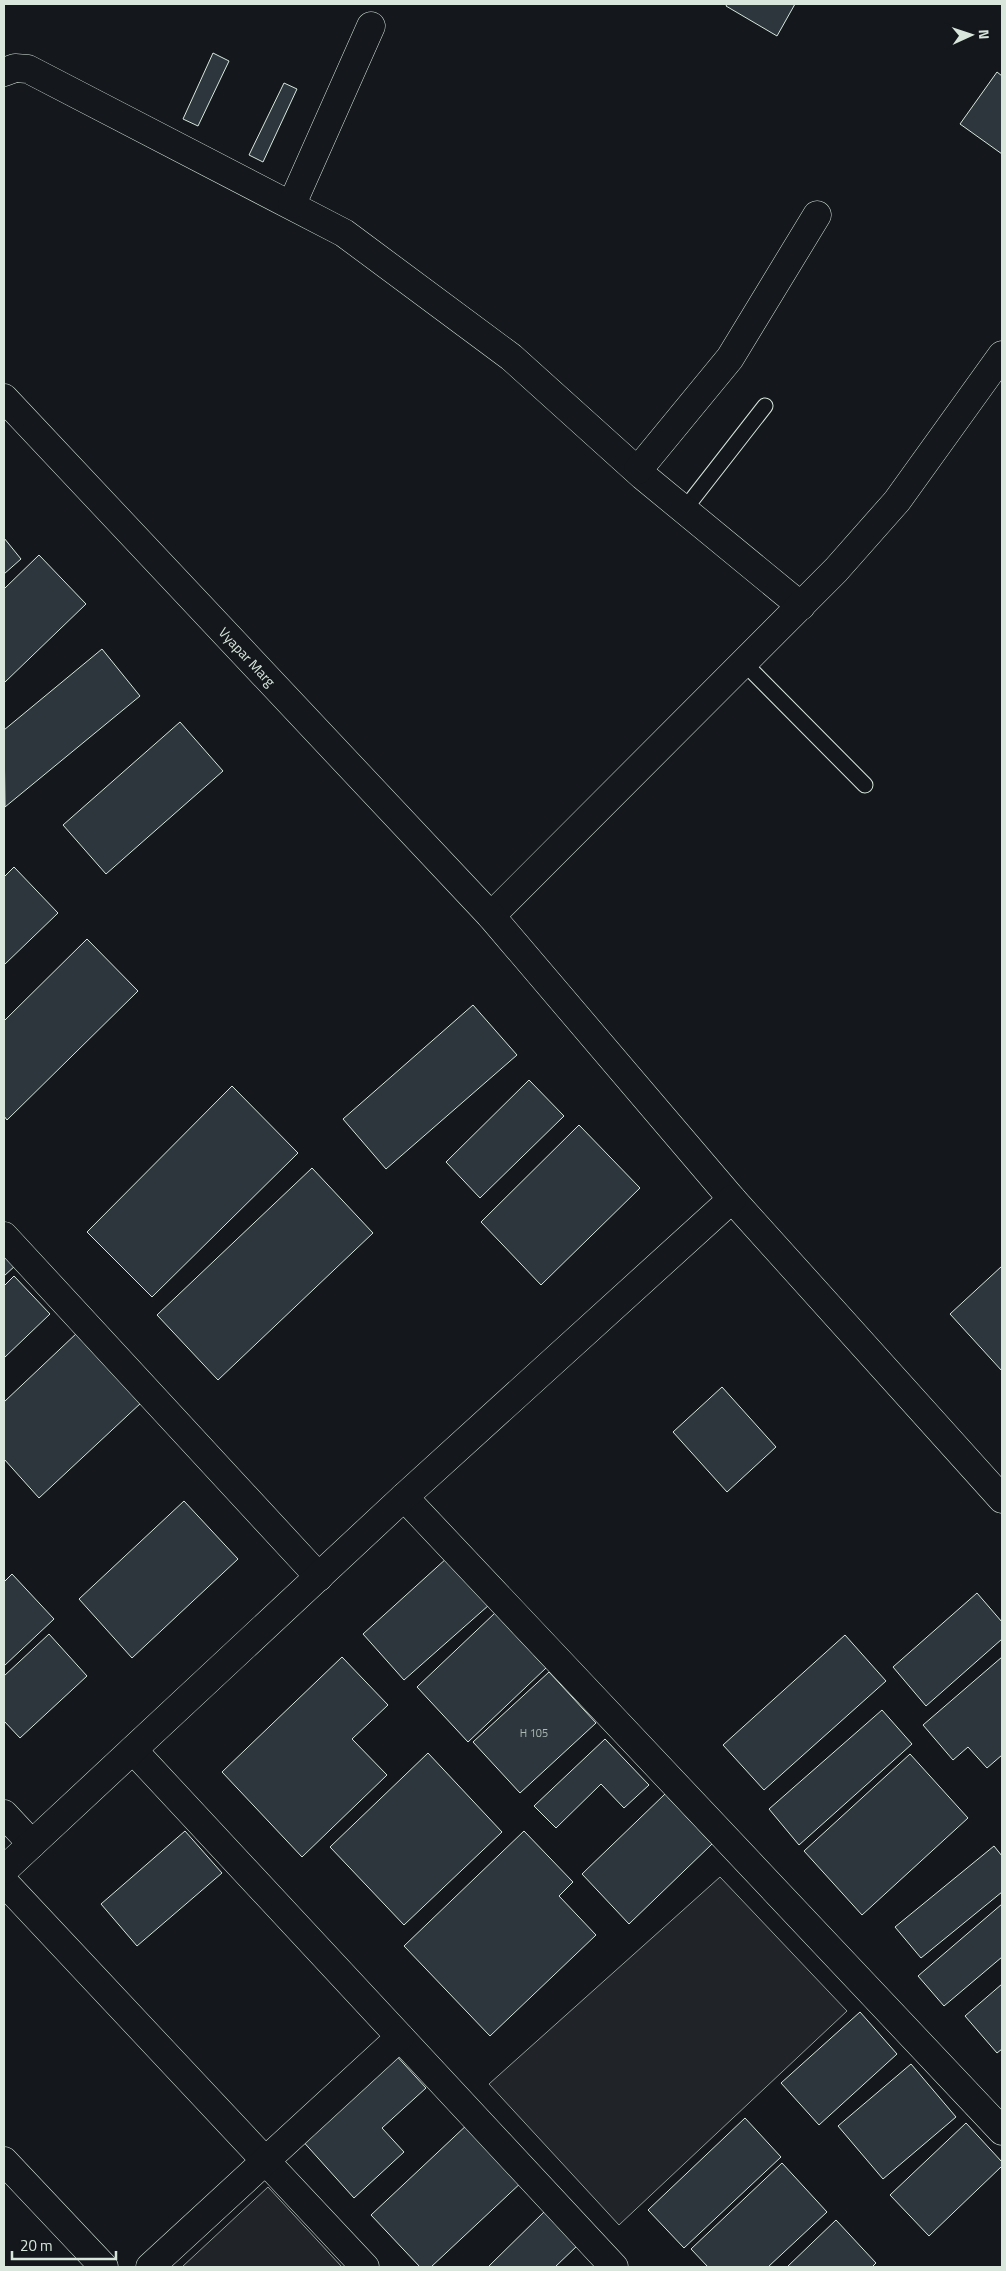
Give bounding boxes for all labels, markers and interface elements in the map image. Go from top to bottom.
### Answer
north arrow [946,10,996,60]
text: N [974,29,995,40]
street label: Vyapar Marg [214,622,281,691]
house number: H 105 [520,1725,548,1741]
scale bar [12,2228,116,2260]
text: 20 m [20,2234,53,2257]

